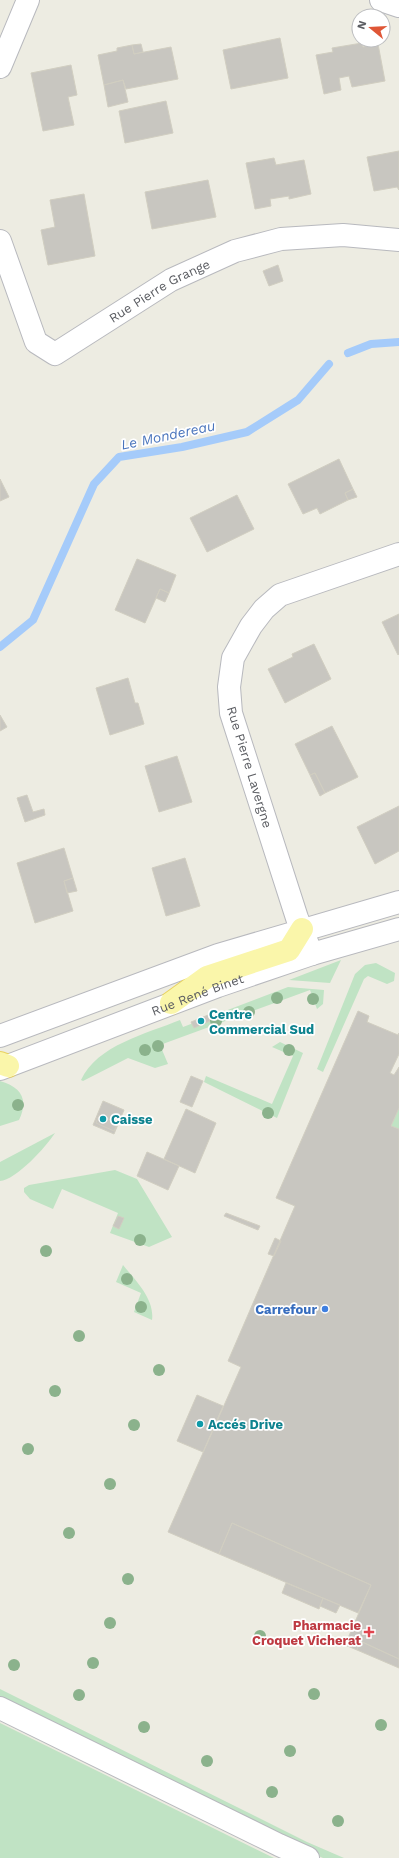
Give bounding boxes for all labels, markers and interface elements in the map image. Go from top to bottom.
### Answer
north arrow [351,8,391,48]
text: N [355,19,369,31]
street label: Rue Pierre Grange [106,256,212,326]
water label: Le Mondereau [120,417,216,453]
street label: Rue Pierre Lavergne [224,705,275,830]
street label: Rue René Binet [149,971,246,1019]
place label: Centre Commercial Sud [209,1007,314,1037]
marker: Centre Commercial Sud [196,1016,206,1026]
place label: Caisse [111,1112,153,1127]
marker: Caisse [98,1114,108,1124]
place label: Carrefour [255,1302,317,1317]
marker: Carrefour [320,1304,330,1314]
place label: Accés Drive [208,1417,283,1432]
marker: Accés Drive [195,1419,205,1429]
place label: Pharmacie Croquet Vicherat [252,1618,361,1648]
marker: Pharmacie Croquet Vicherat [364,1627,374,1637]

